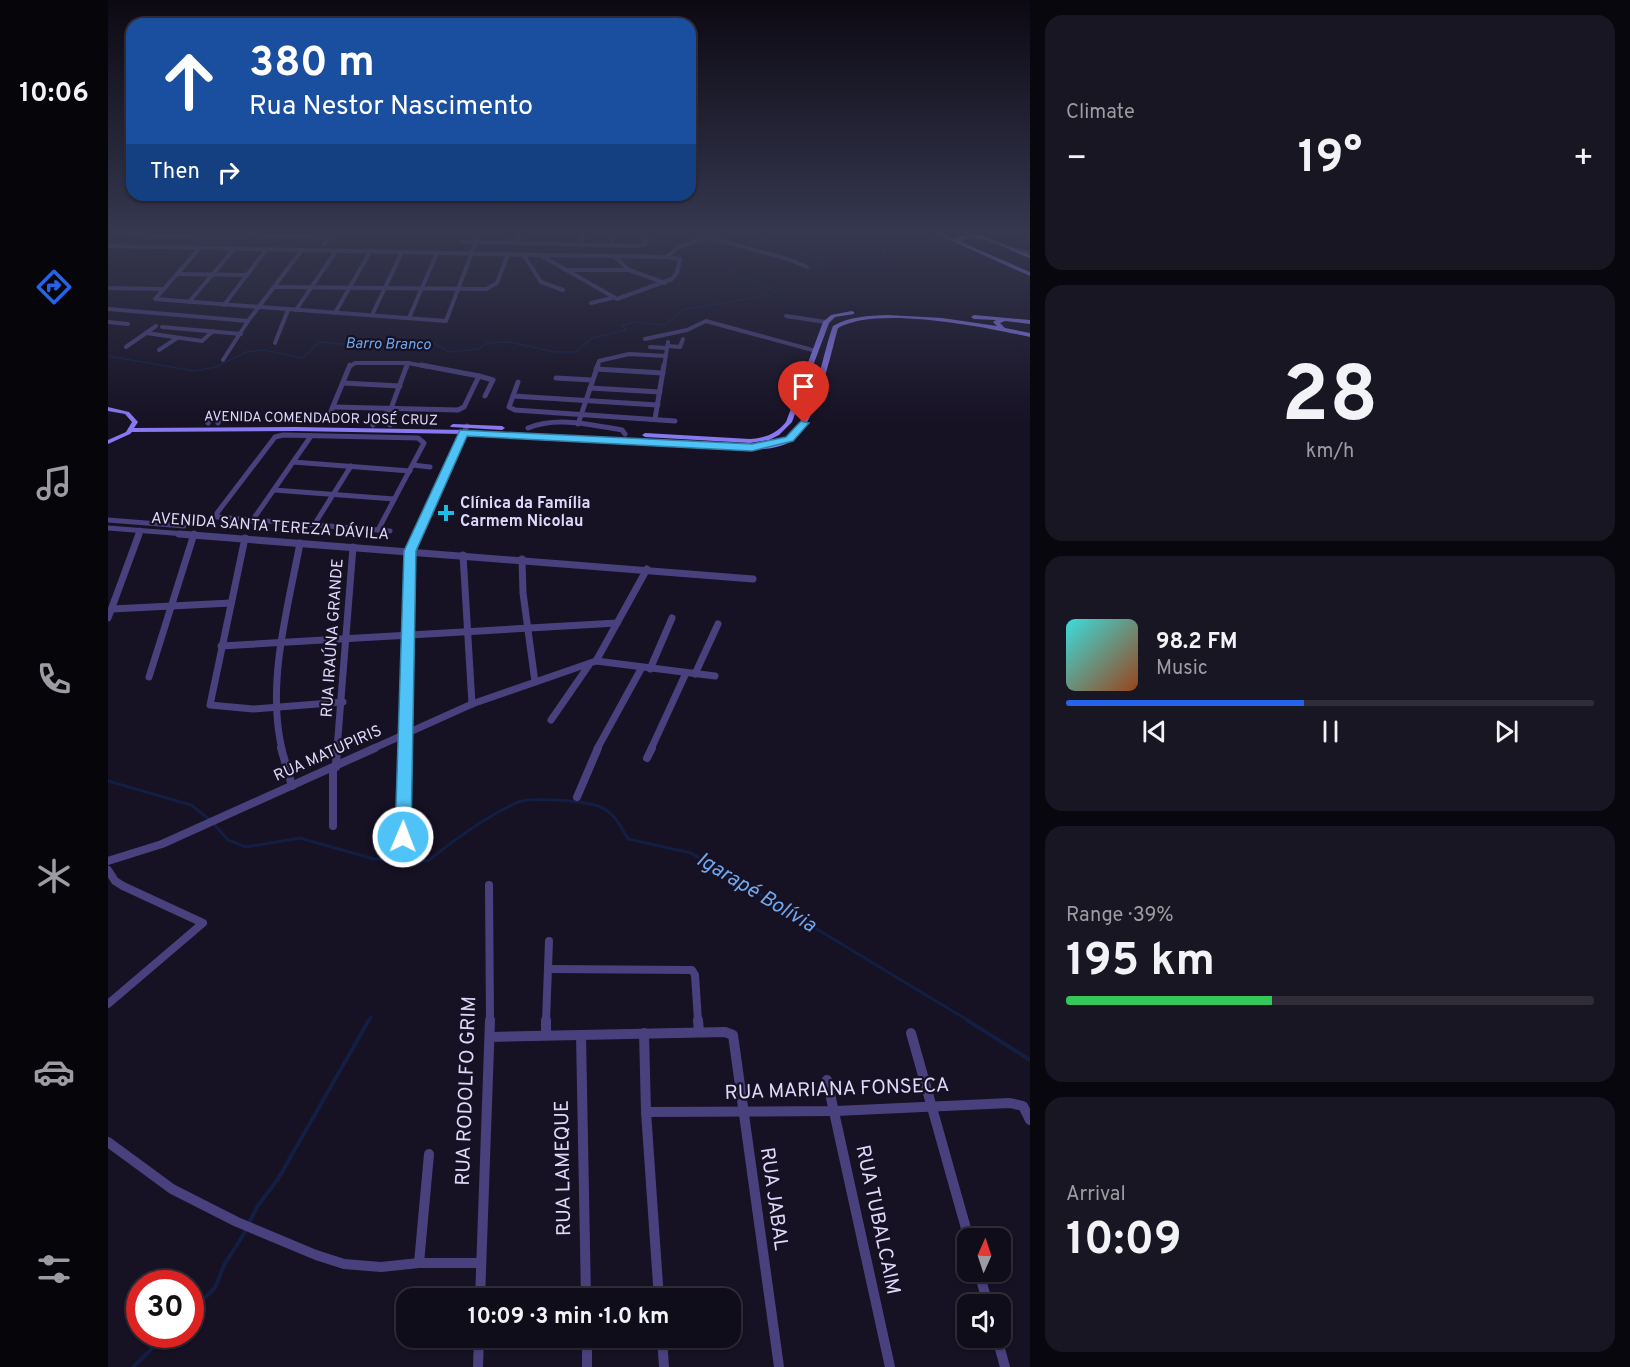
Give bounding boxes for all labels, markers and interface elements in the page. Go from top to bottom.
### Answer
text: 380 m [249,38,375,91]
icon: ahead [150,42,228,120]
text: 10:06 [19,77,89,111]
text: Rua Nestor Nascimento [249,90,533,124]
text: Climate [1066,100,1135,126]
text: 19° [1298,131,1362,188]
text: − [1066,139,1087,181]
text: + [1573,139,1594,181]
icon: right [212,156,245,189]
text: Then [150,159,200,186]
icon: directions [33,266,75,308]
water label: Barro Branco [345,335,431,355]
text: 28 [1282,350,1378,449]
pin [778,361,829,423]
icon: arrive [787,370,820,403]
street label: AVENIDA COMENDADOR JOSÉ CRUZ [204,407,438,430]
text: km/h [1306,439,1354,465]
icon: music [33,462,75,504]
place label: Clínica da Família Carmem Nicolau [460,494,591,532]
marker: Clínica da Família Carmem Nicolau [437,504,455,522]
street label: AVENIDA SANTA TEREZA DÁVILA [150,507,390,545]
street label: RUA IRAÚNA GRANDE [315,558,349,718]
text: 98.2 FM [1156,629,1238,656]
text: Music [1156,656,1208,682]
icon: phone [33,658,75,700]
icon: previous [1138,715,1171,748]
icon: pause [1314,715,1347,748]
icon: next [1490,715,1523,748]
street label: RUA MATUPIRIS [271,721,385,787]
position arrow [371,805,435,869]
water label: Igarapé Bolívia [691,847,821,939]
icon: climate [33,855,75,897]
text: Range · 39% [1066,903,1174,929]
text: 195 km [1066,934,1215,991]
street label: RUA RODOLFO GRIM [451,996,483,1186]
icon: car [33,1051,75,1093]
street label: RUA MARIANA FONSECA [724,1073,950,1107]
street label: RUA LAMEQUE [550,1100,578,1236]
street label: RUA TUBALCAIM [848,1143,906,1297]
street label: RUA JABAL [753,1146,793,1252]
text: Arrival [1066,1182,1126,1208]
text: 10:09 [1066,1213,1182,1270]
north arrow [957,1228,1011,1282]
map controls [957,1228,1011,1348]
icon: filters [33,1248,75,1290]
speed limit sign: 30 [126,1270,204,1348]
button: sound [957,1294,1011,1348]
text: 10:09 · 3 min · 1.0 km [468,1304,669,1331]

